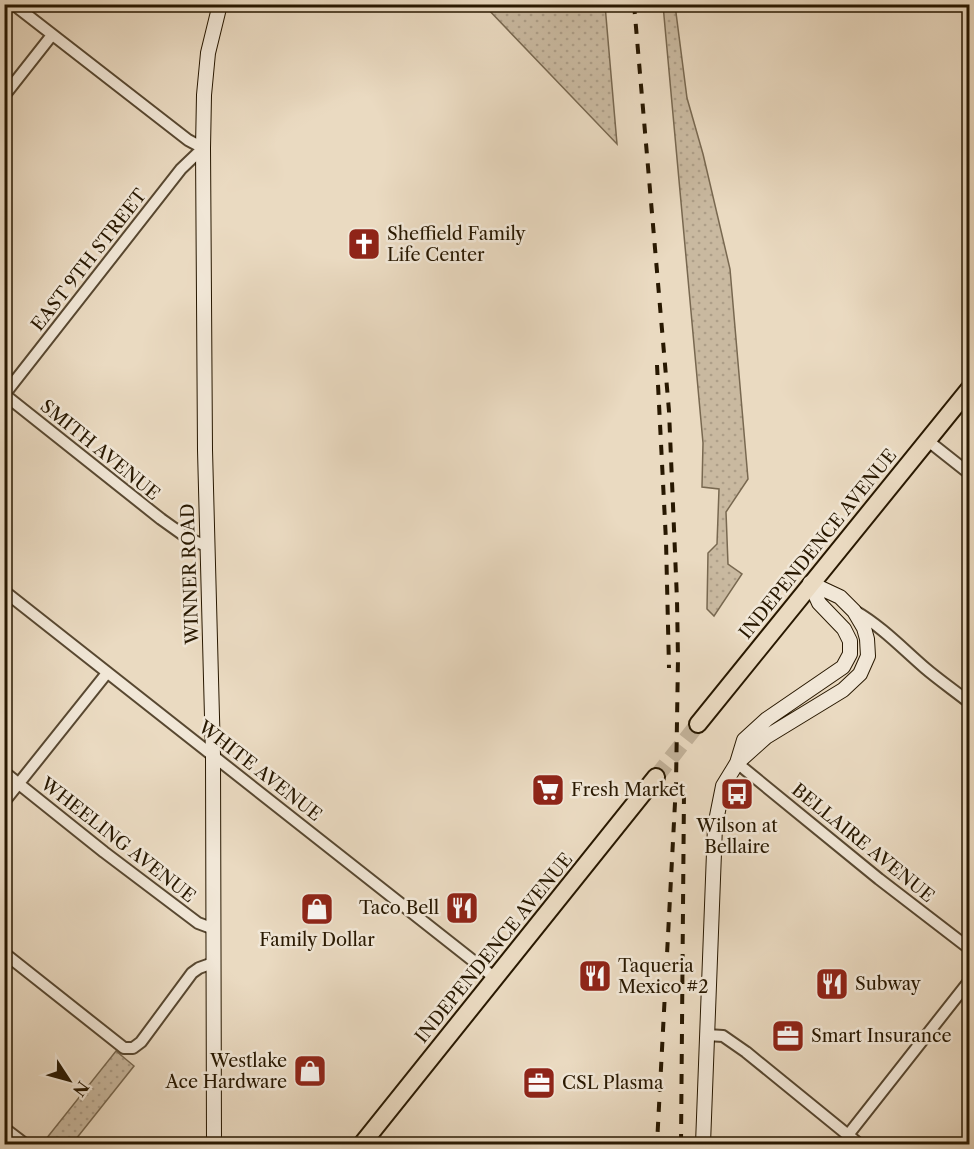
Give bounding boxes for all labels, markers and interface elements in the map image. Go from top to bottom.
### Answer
street label: EAST 9TH STREET [27,184,152,335]
place label: Sheffield Family Life Center [387,223,527,266]
church icon: Sheffield Family Life Center [346,226,382,262]
street label: SMITH AVENUE [36,395,164,505]
street label: INDEPENDENCE AVENUE [735,445,901,643]
street label: WINNER ROAD [177,503,203,646]
street label: WHITE AVENUE [193,715,326,826]
street label: WHEELING AVENUE [35,772,200,907]
supermarket icon: Fresh Market [530,772,566,808]
bus stop icon: Wilson at Bellaire [719,776,755,812]
place label: Fresh Market [571,779,686,801]
street label: BELLAIRE AVENUE [787,779,939,907]
place label: Wilson at Bellaire [695,815,778,858]
street label: INDEPENDENCE AVENUE [411,849,577,1047]
restaurant icon: Taco Bell [444,890,480,926]
shop icon: Family Dollar [299,891,335,927]
place label: Taco Bell [359,897,439,919]
place label: Family Dollar [259,929,375,951]
place label: Taqueria Mexico #2 [618,955,709,998]
restaurant icon: Taqueria Mexico #2 [577,958,613,994]
restaurant icon: Subway [814,966,850,1002]
place label: Subway [855,973,922,995]
office icon: Smart Insurance [770,1018,806,1054]
place label: Smart Insurance [811,1025,952,1047]
north arrow [39,1050,99,1110]
place label: Westlake Ace Hardware [164,1050,287,1093]
shop icon: Westlake Ace Hardware [292,1053,328,1089]
office icon: CSL Plasma [521,1065,557,1101]
place label: CSL Plasma [562,1072,664,1094]
text: N [69,1077,93,1100]

